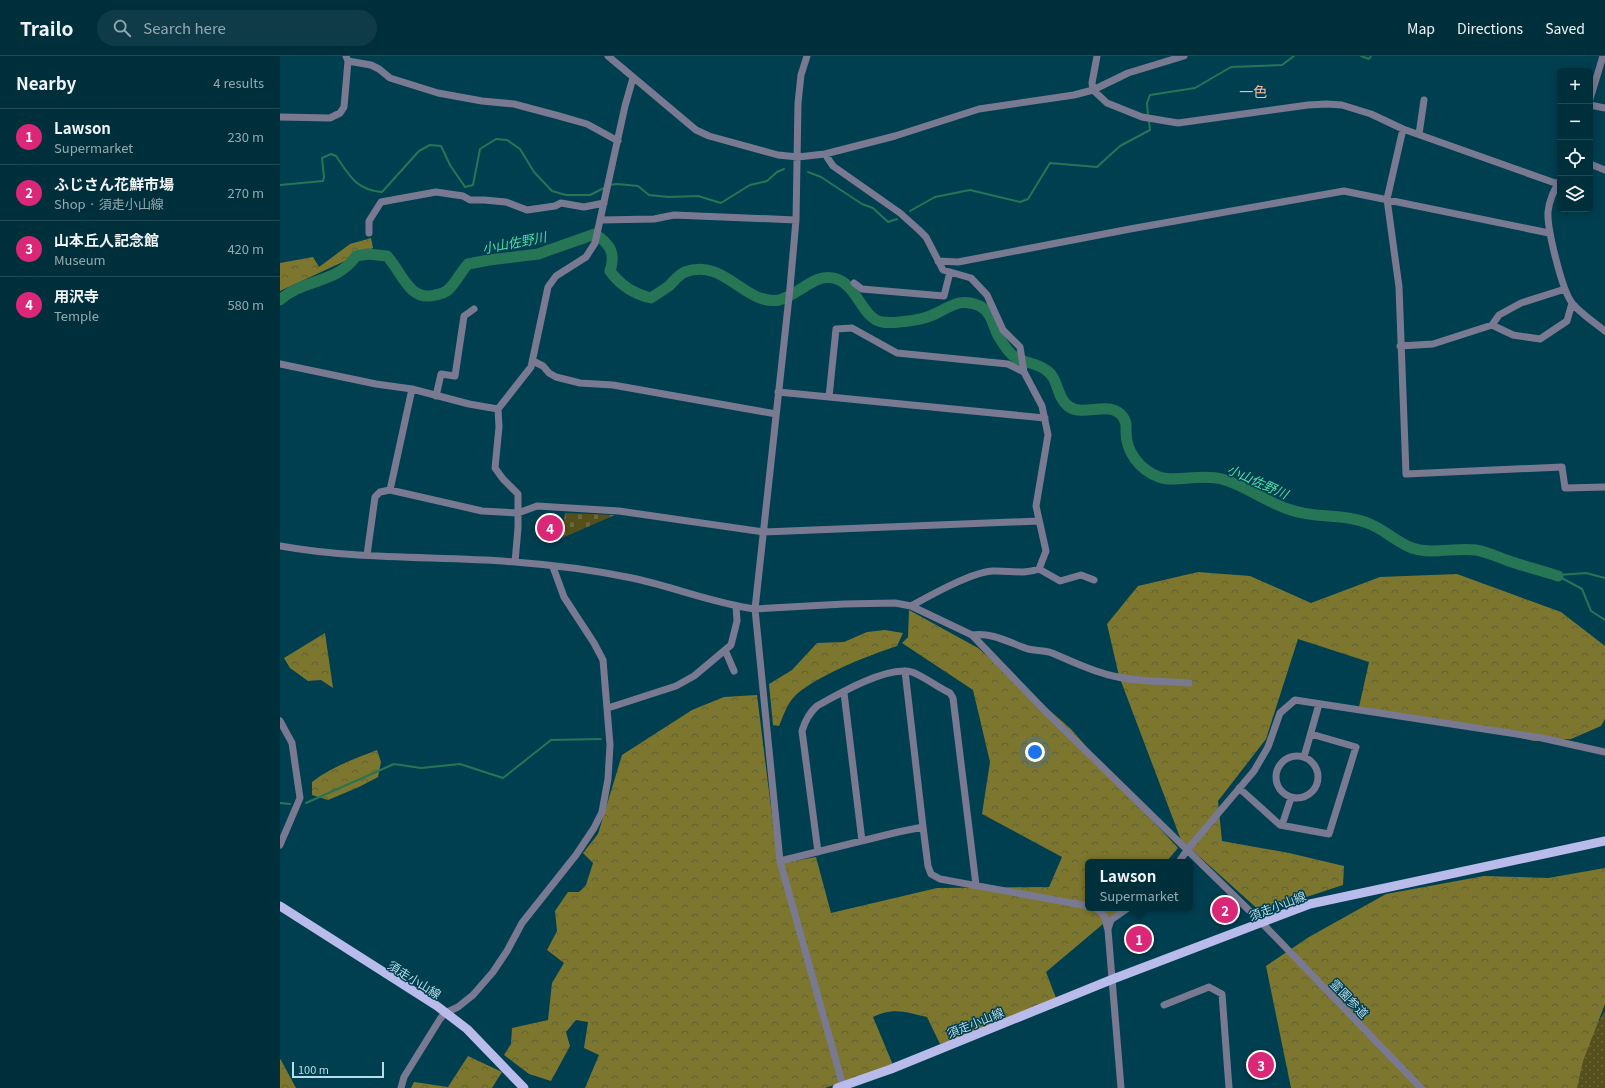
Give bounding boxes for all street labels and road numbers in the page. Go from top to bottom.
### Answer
street label: 須走小山線 [1246,886,1308,924]
street label: 須走小山線 [385,956,445,1002]
street label: 霊園参道 [1327,975,1373,1021]
street label: 須走小山線 [944,1003,1006,1041]

